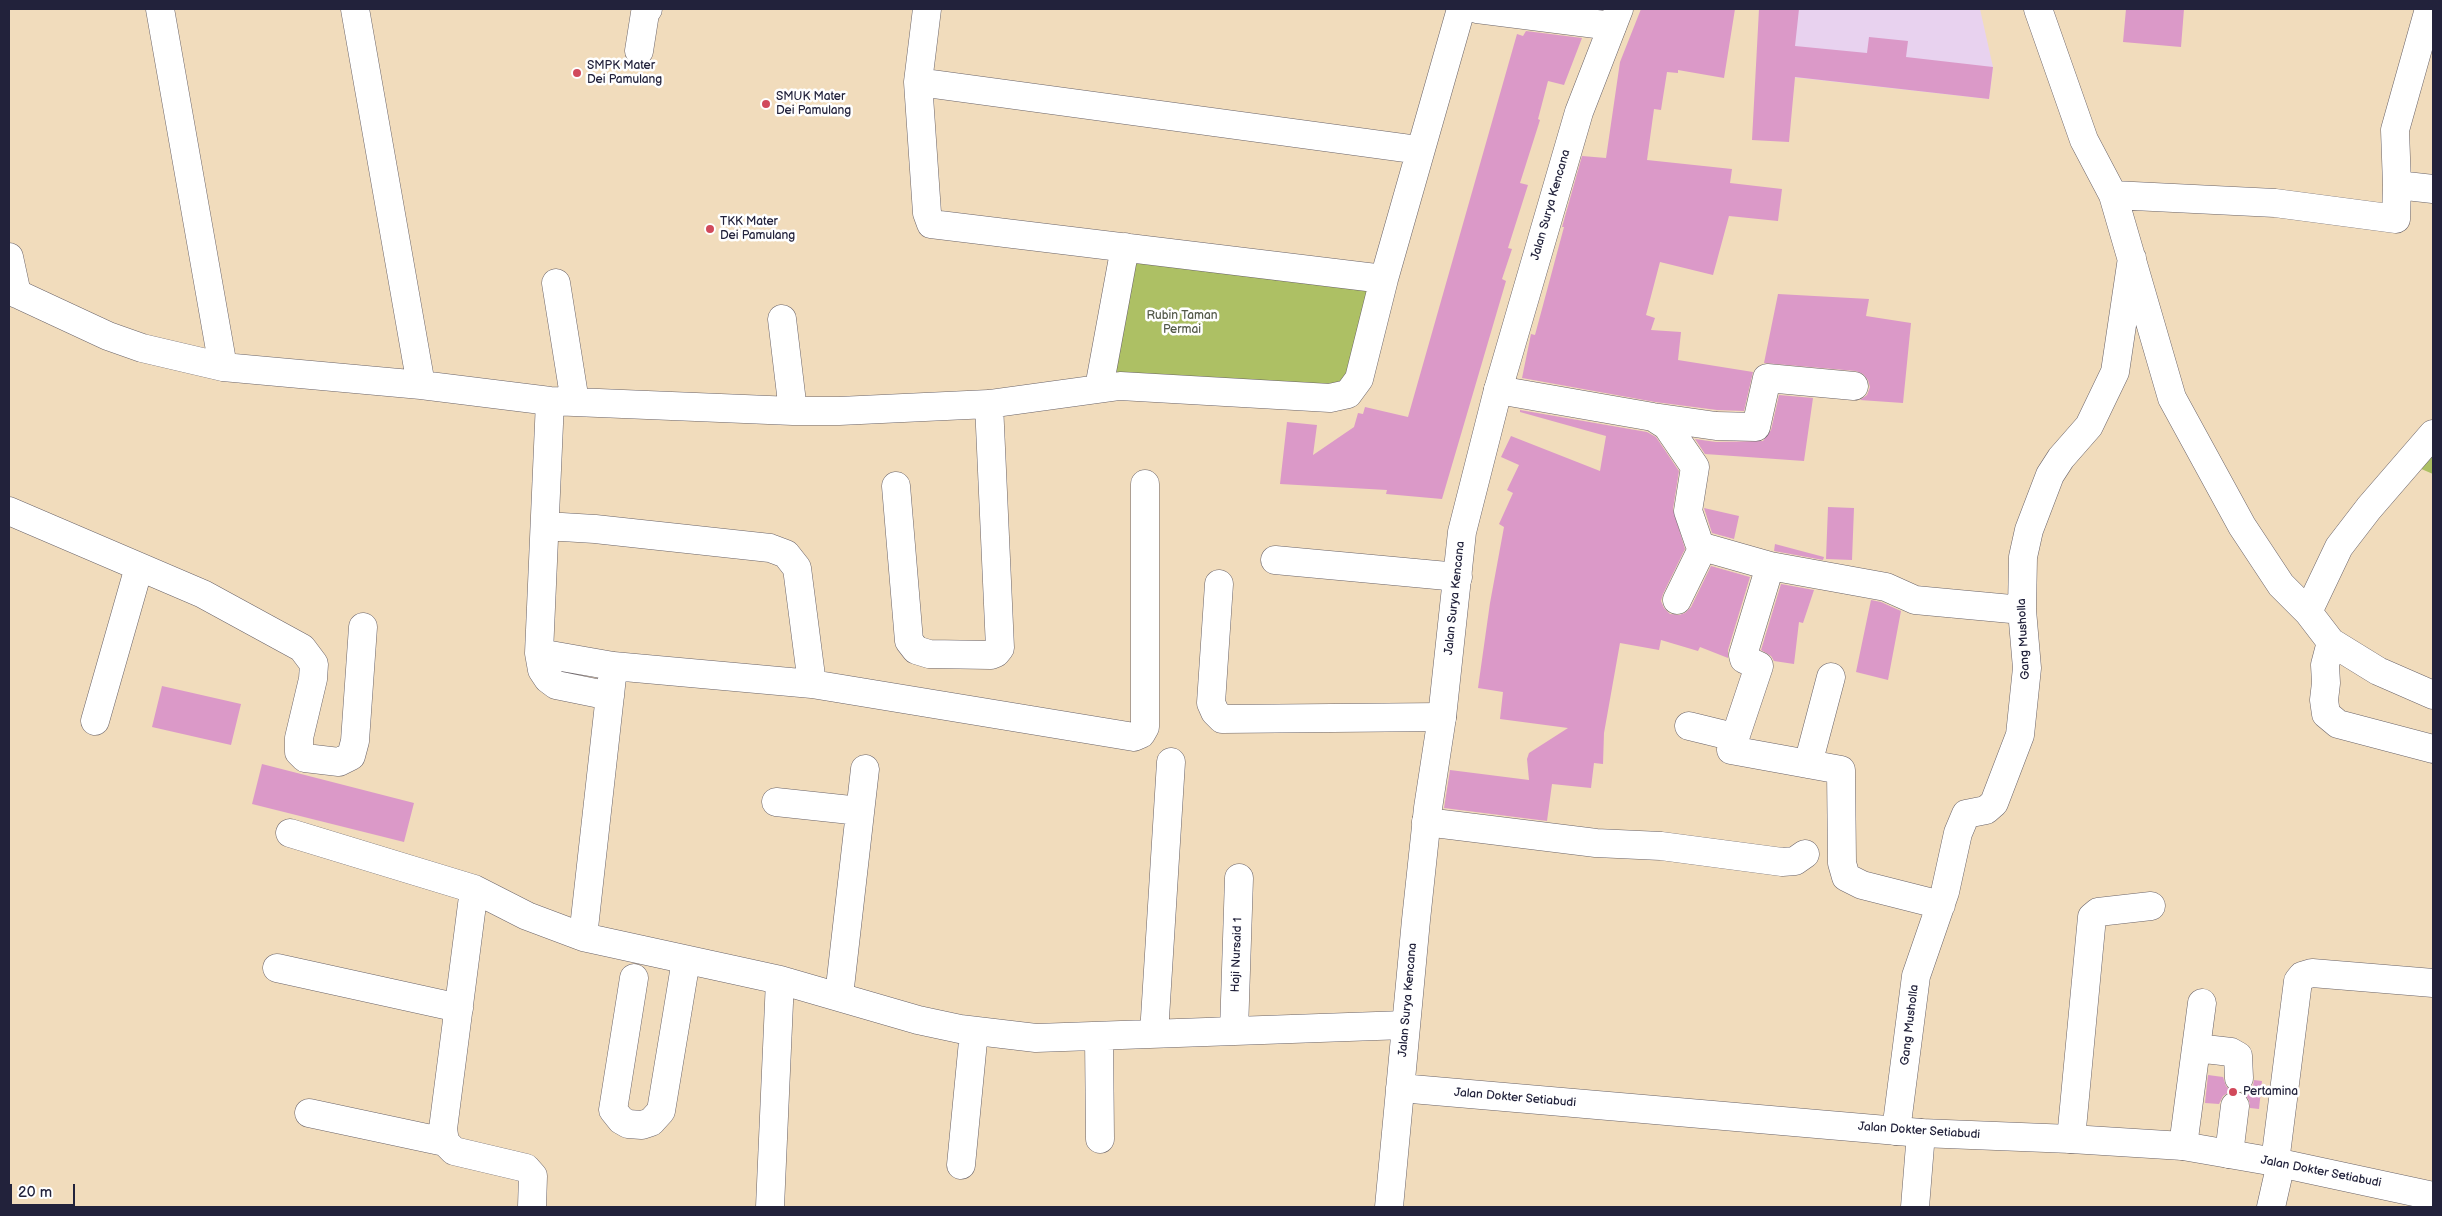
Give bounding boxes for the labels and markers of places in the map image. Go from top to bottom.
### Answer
place label: SMPK Mater Dei Pamulang [587,59,662,87]
marker: SMPK Mater Dei Pamulang [571,67,583,79]
place label: SMUK Mater Dei Pamulang [776,90,851,118]
marker: SMUK Mater Dei Pamulang [760,98,772,110]
place label: TKK Mater Dei Pamulang [720,215,795,243]
marker: TKK Mater Dei Pamulang [704,223,716,235]
place label: Pertamina [2243,1085,2298,1099]
marker: Pertamina [2227,1086,2239,1098]

